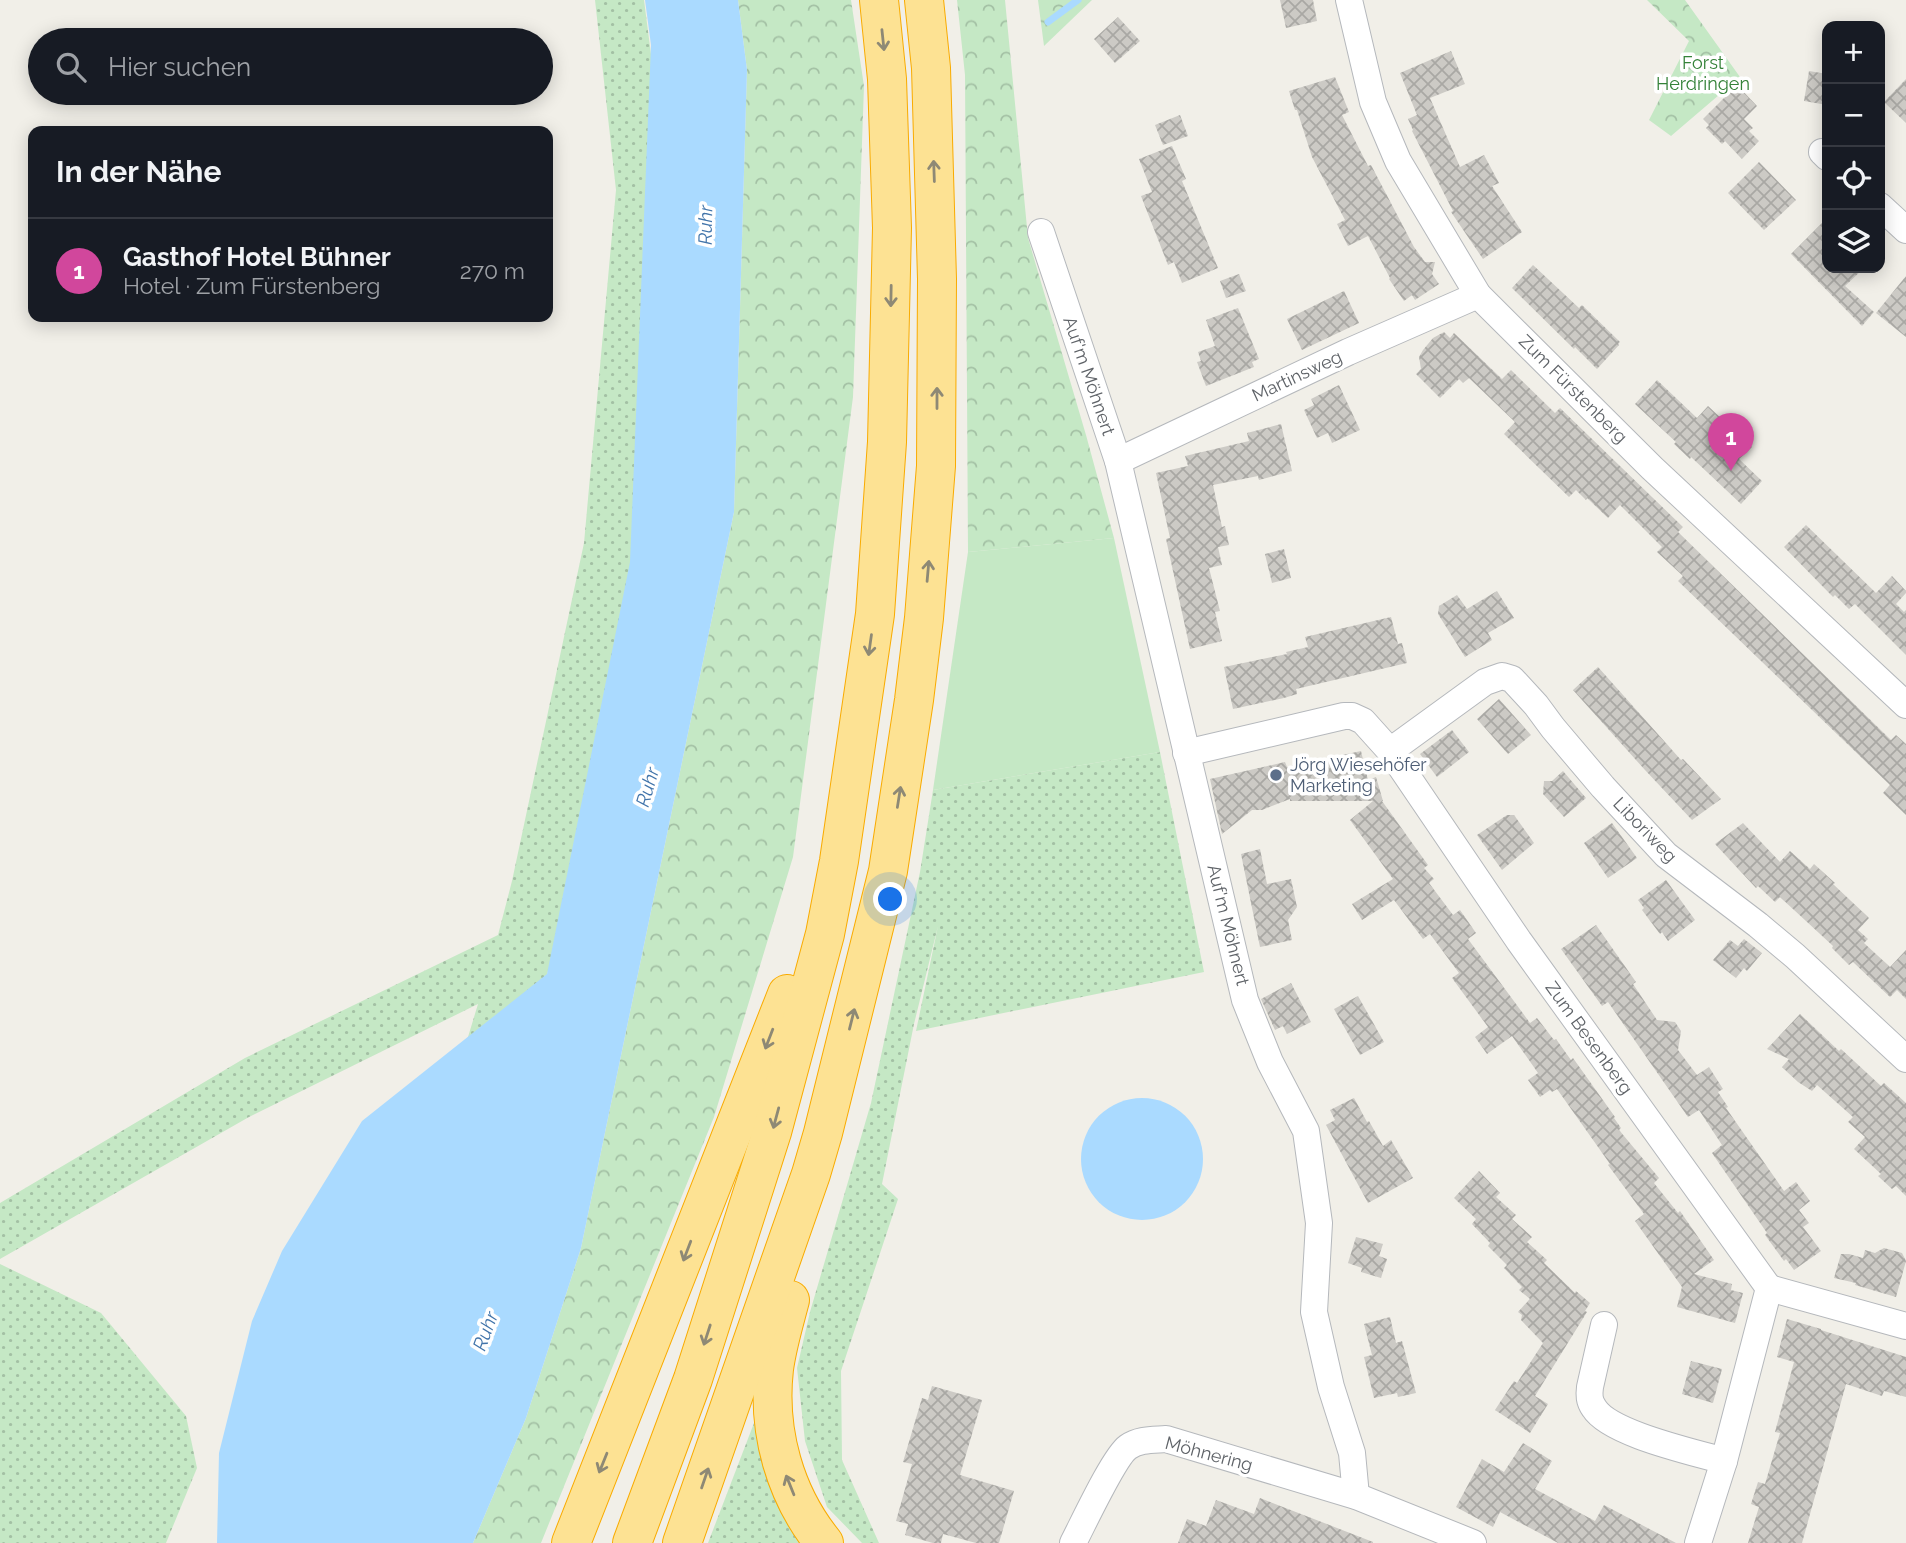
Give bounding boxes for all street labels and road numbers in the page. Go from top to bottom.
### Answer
street label: Auf'm Möhnert [1059,314,1120,438]
street label: Zum Fürstenberg [1515,330,1632,447]
street label: Martinsweg [1248,346,1345,406]
street label: Liboriweg [1609,793,1682,867]
street label: Auf'm Möhnert [1203,862,1254,988]
street label: Zum Besenberg [1542,977,1637,1098]
street label: Möhnering [1163,1432,1255,1475]

